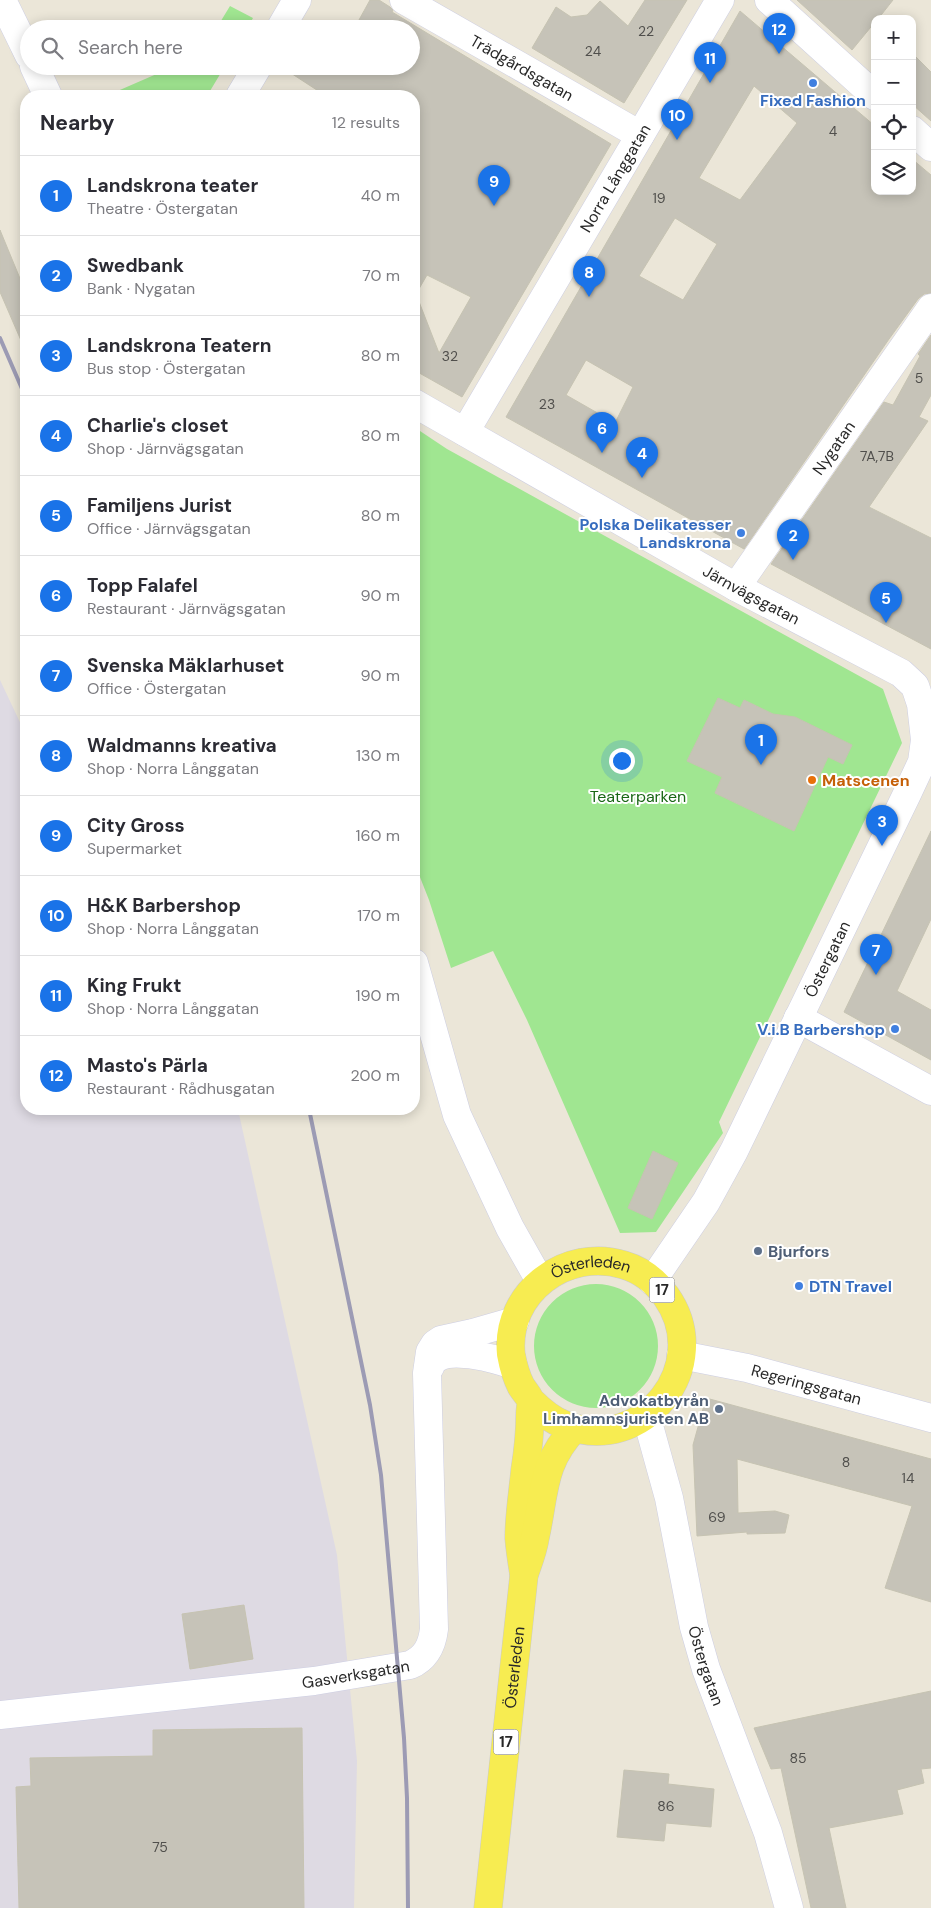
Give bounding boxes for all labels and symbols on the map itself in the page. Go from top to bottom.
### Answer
pin: 12 [763,13,795,54]
house number: 22 [638,22,654,40]
street label: Trädgårdsgatan [466,30,577,106]
house number: 24 [585,42,602,60]
pin: 11 [694,42,726,83]
marker: Fixed Fashion [807,77,819,89]
place label: Fixed Fashion [760,90,866,111]
pin: 10 [661,99,693,140]
street label: Norra Långgatan [575,120,656,236]
house number: 4 [829,122,838,140]
pin: 9 [478,165,510,206]
house number: 19 [652,189,666,207]
pin: 8 [573,256,605,297]
house number: 32 [442,347,458,365]
house number: 5 [915,369,923,387]
house number: 23 [539,395,555,413]
pin: 6 [586,412,618,453]
street label: Nygatan [808,417,860,479]
pin: 4 [626,437,658,478]
house number: 7A,7B [860,447,894,465]
place label: Polska Delikatesser Landskrona [580,514,731,553]
pin: 2 [777,519,809,560]
marker: Polska Delikatesser Landskrona [735,527,747,539]
street label: Järnvägsgatan [699,560,803,629]
pin: 5 [870,582,902,623]
pin: 1 [745,724,777,765]
your location [609,748,635,774]
place label: Matscenen [822,770,910,791]
marker: Matscenen [806,774,818,786]
park label: Teaterparken [590,786,686,807]
pin: 3 [866,805,898,846]
street label: Östergatan [800,918,855,1001]
pin: 7 [860,934,892,975]
place label: V.i.B Barbershop [757,1019,885,1040]
marker: V.i.B Barbershop [889,1023,901,1035]
place label: Bjurfors [768,1241,829,1262]
marker: Bjurfors [752,1245,764,1257]
street label: Österleden [547,1251,634,1284]
place label: DTN Travel [809,1276,892,1297]
road number: 17 [650,1278,674,1302]
marker: DTN Travel [793,1280,805,1292]
street label: Regeringsgatan [749,1360,864,1410]
place label: Advokatbyrån Limhamnsjuristen AB [543,1390,709,1429]
marker: Advokatbyrån Limhamnsjuristen AB [713,1403,725,1415]
house number: 8 [842,1453,850,1471]
house number: 14 [902,1469,915,1487]
house number: 69 [708,1508,726,1526]
street label: Östergatan [683,1623,729,1709]
street label: Österleden [500,1625,529,1709]
street label: Gasverksgatan [301,1655,411,1693]
road number: 17 [494,1730,518,1754]
house number: 85 [789,1749,807,1767]
house number: 86 [657,1797,675,1815]
house number: 75 [152,1838,168,1856]

